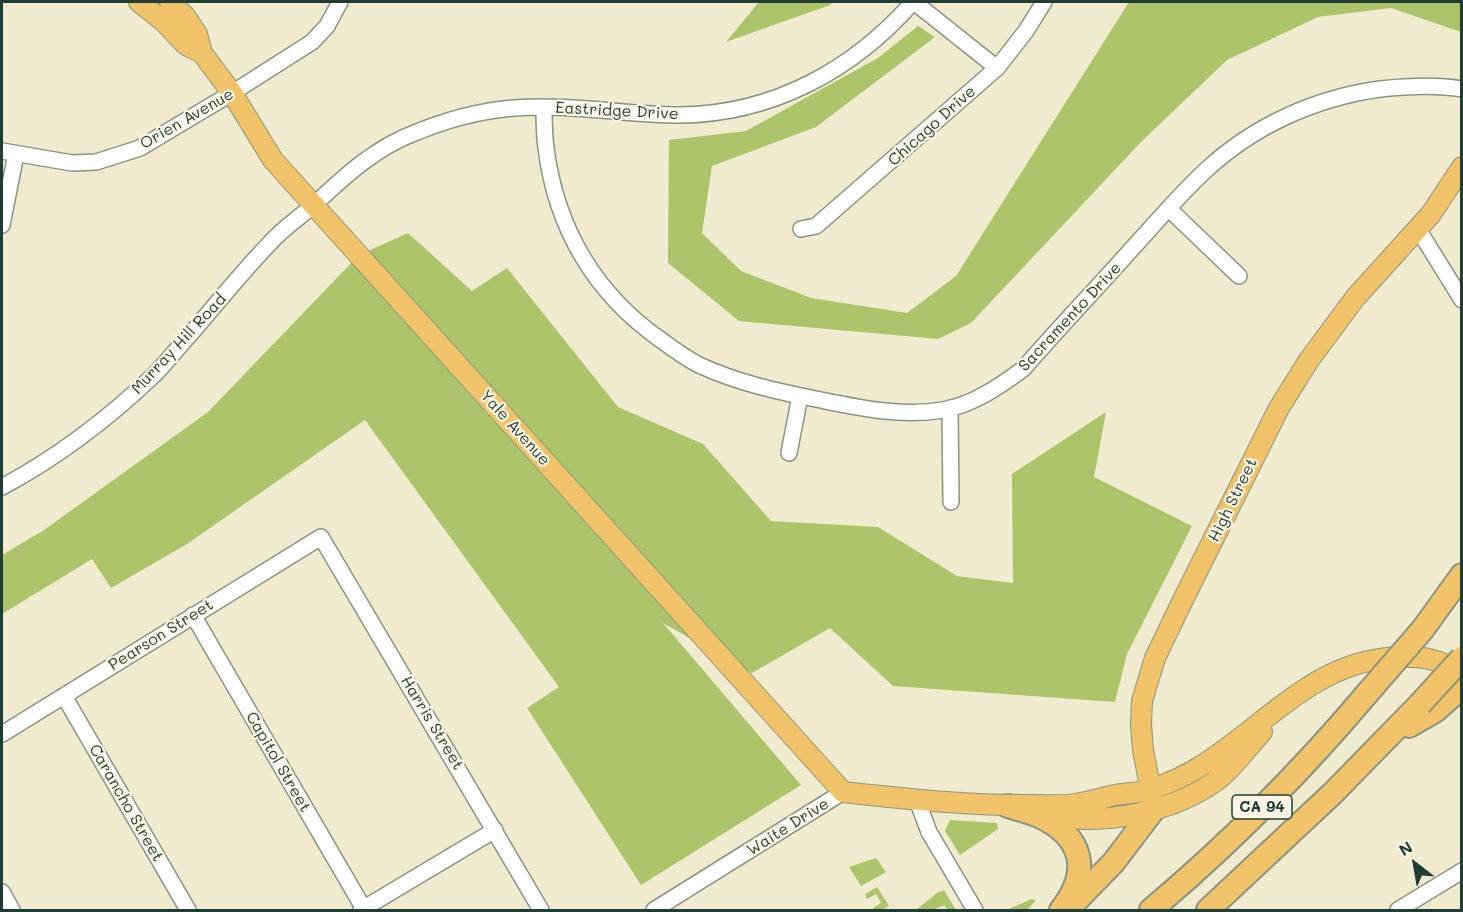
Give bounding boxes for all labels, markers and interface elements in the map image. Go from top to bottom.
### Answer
street label: Chicago Drive [884,82,980,170]
street label: Orien Avenue [137,84,237,154]
street label: Eastridge Drive [555,98,679,124]
street label: Sacramento Drive [1015,259,1125,375]
street label: Murray Hill Road [128,290,230,398]
street label: Yale Avenue [476,386,554,470]
street label: High Street [1205,455,1261,545]
street label: Pearson Street [105,595,217,675]
street label: Harris Street [396,673,468,773]
street label: Capitol Street [241,708,315,816]
street label: Carancho Street [85,741,167,865]
street label: Waite Drive [743,794,833,860]
road number: CA 94 [1232,795,1292,819]
north arrow [1385,834,1445,894]
text: N [1395,836,1416,860]

